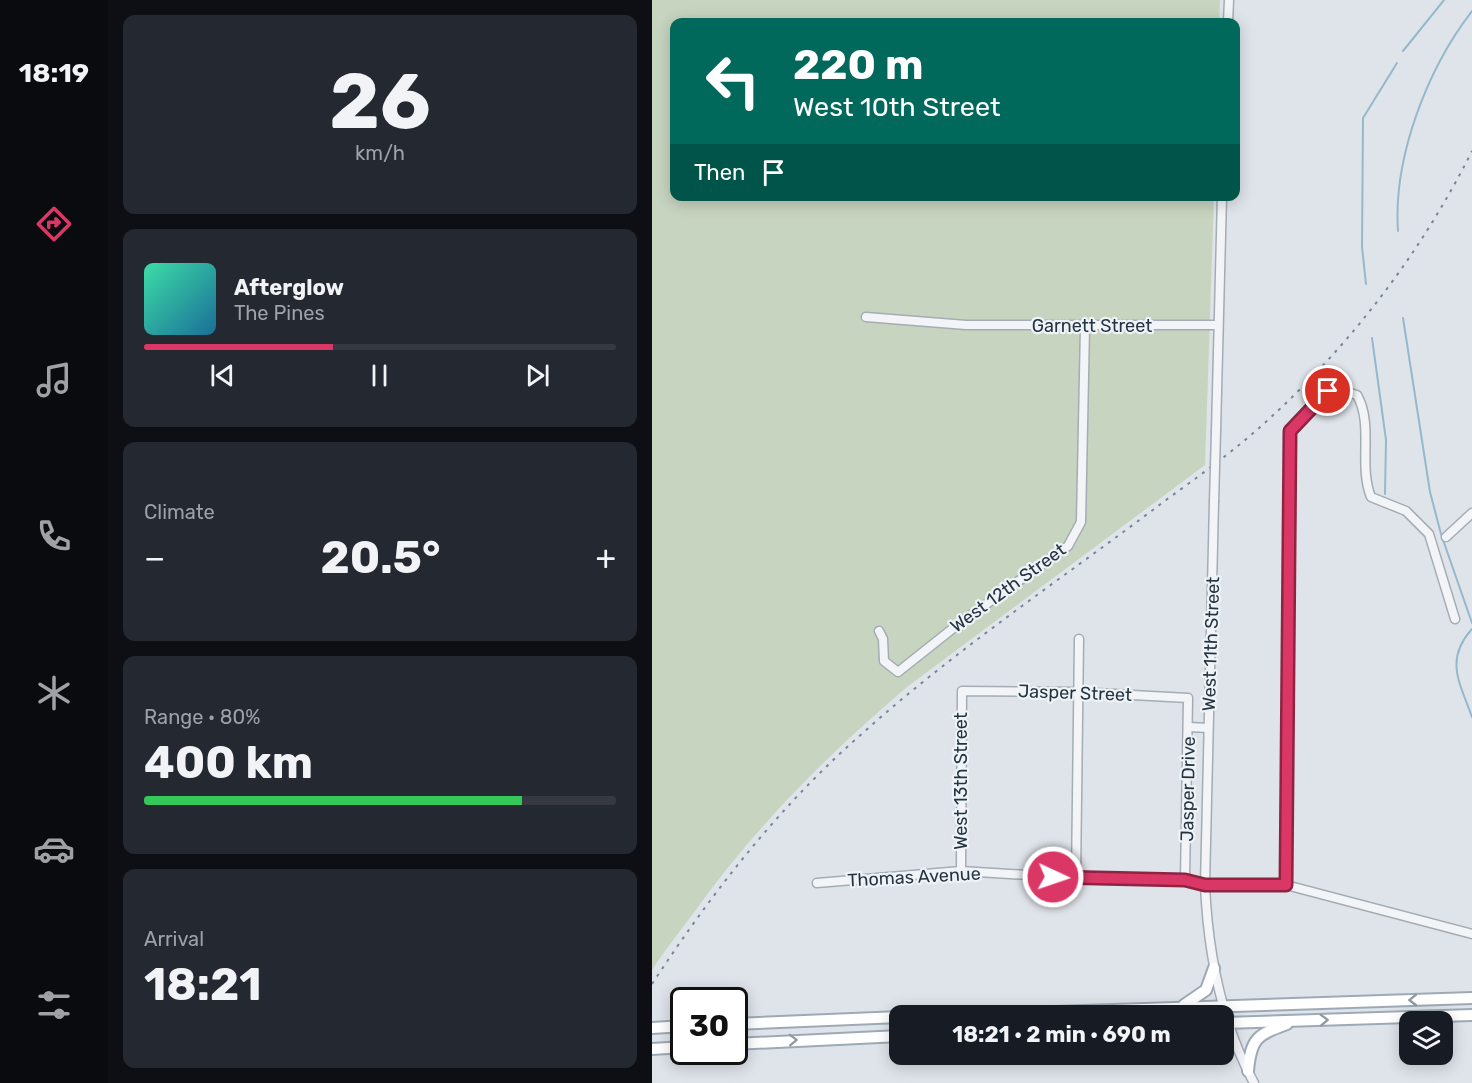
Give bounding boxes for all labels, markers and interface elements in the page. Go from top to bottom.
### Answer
text: 220 m [793,40,924,90]
icon: left [694,42,772,120]
text: 26 [329,55,431,148]
text: 18:19 [19,57,89,89]
text: West 10th Street [793,91,1000,123]
text: km/h [355,141,405,165]
icon: arrive [757,156,790,189]
text: Then [694,159,745,186]
icon: directions [33,203,75,245]
text: Afterglow [234,274,344,301]
text: The Pines [234,301,325,325]
street label: Garnett Street [1032,315,1152,337]
icon: music [33,359,75,401]
icon: previous [206,359,239,392]
icon: pause [363,359,396,392]
icon: next [521,359,554,392]
pin [1302,365,1353,416]
icon: arrive [1311,374,1344,407]
text: Climate [144,500,215,524]
icon: phone [33,515,75,557]
text: 20.5° [321,531,440,584]
text: − [144,538,165,577]
text: + [595,538,616,577]
street label: West 12th Street [946,539,1070,637]
street label: West 11th Street [1198,576,1224,712]
icon: climate [33,672,75,714]
street label: Jasper Street [1018,680,1132,706]
text: Range · 80% [144,705,260,729]
street label: West 13th Street [950,712,972,850]
text: 400 km [144,736,313,789]
street label: Jasper Drive [1176,736,1200,842]
icon: car [33,828,75,870]
position arrow [1021,845,1085,909]
street label: Thomas Avenue [847,863,981,891]
text: Arrival [144,927,204,951]
text: 18:21 [144,958,262,1011]
icon: filters [33,984,75,1026]
speed limit sign: 30 [670,987,748,1065]
one-way arrow [1409,993,1418,1006]
map controls [1399,1011,1453,1065]
button: layers [1399,1011,1453,1065]
one-way arrow [1319,1014,1328,1026]
text: 18:21 · 2 min · 690 m [952,1021,1171,1048]
one-way arrow [788,1034,797,1047]

